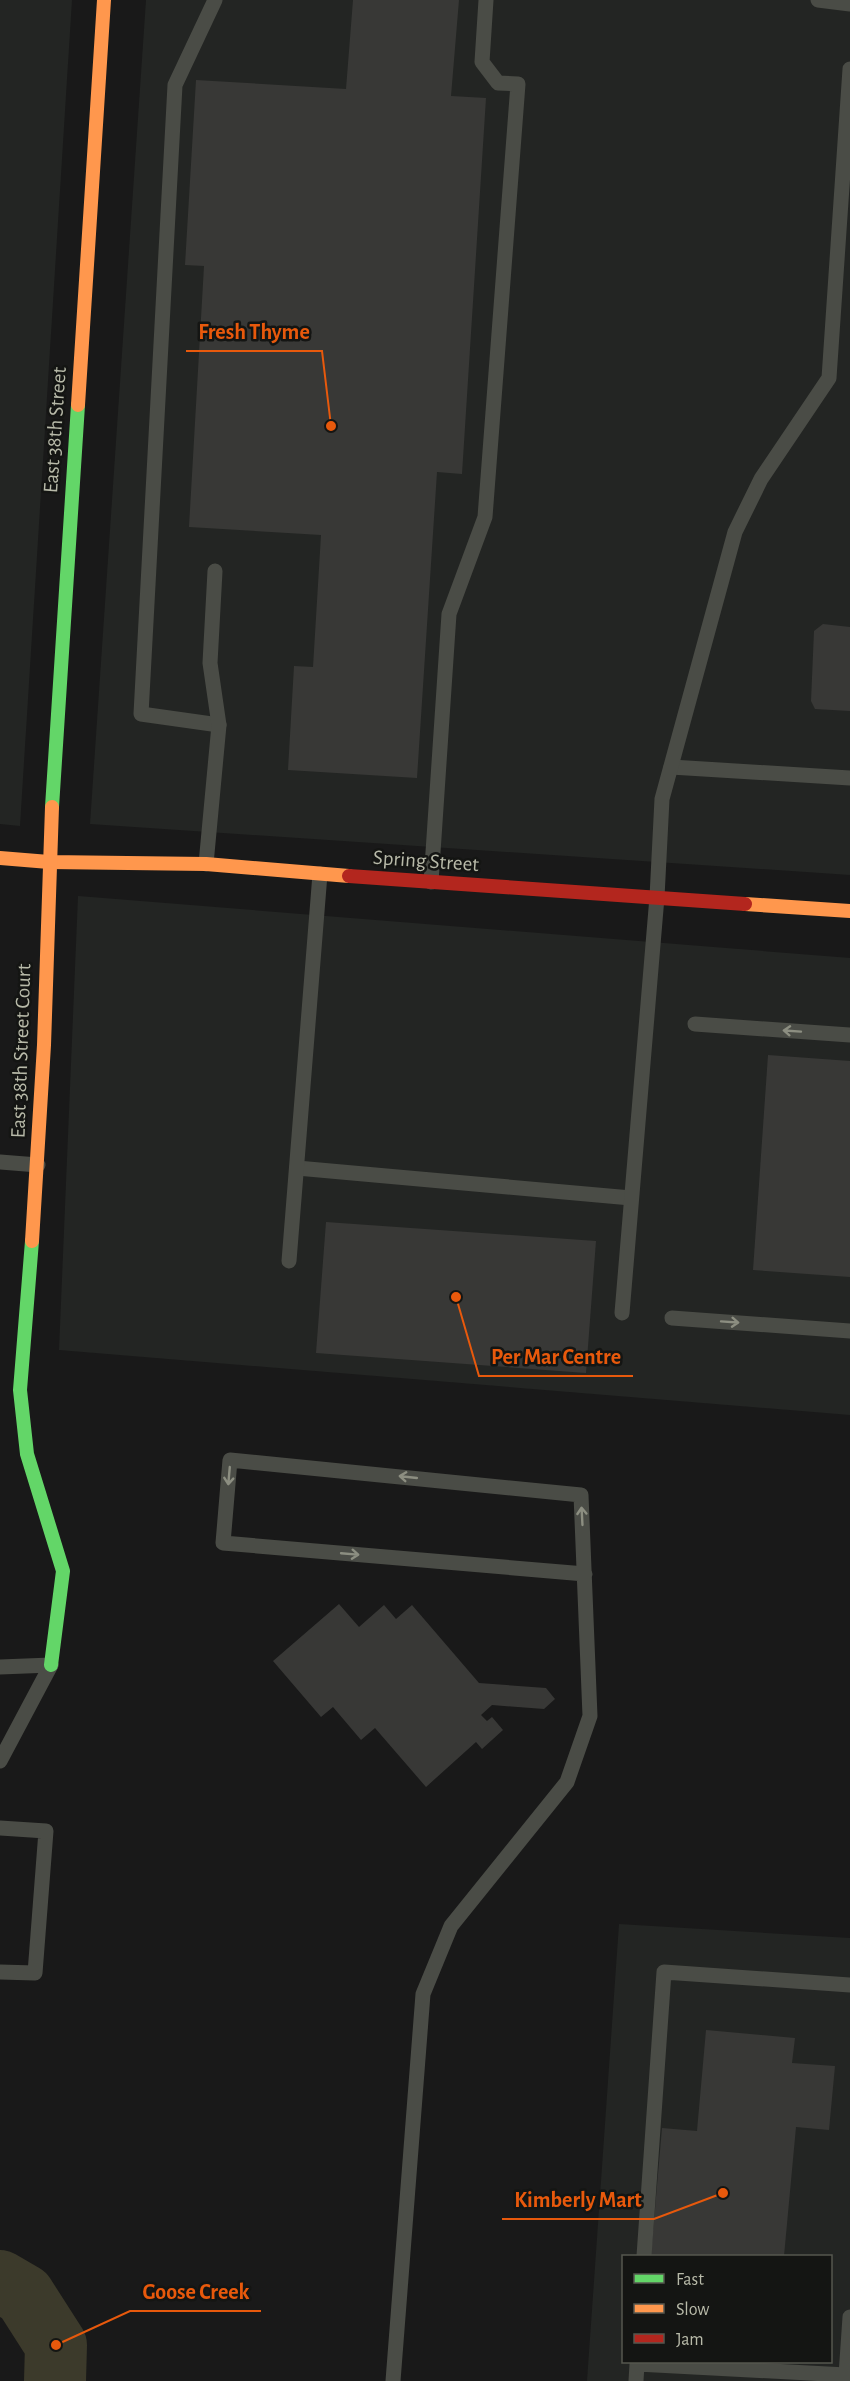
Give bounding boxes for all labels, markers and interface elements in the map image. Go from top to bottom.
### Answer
callout: Fresh Thyme [186,311,322,351]
text: Fresh Thyme [198,321,310,344]
street label: East 38th Street [40,366,70,494]
street label: Spring Street [372,847,480,875]
street label: East 38th Street Court [7,963,35,1139]
one-way arrow [782,1025,802,1036]
one-way arrow [719,1317,739,1328]
callout: Per Mar Centre [479,1336,633,1376]
text: Per Mar Centre [491,1346,621,1368]
one-way arrow [223,1465,234,1485]
one-way arrow [399,1471,419,1482]
one-way arrow [577,1506,588,1526]
one-way arrow [340,1549,360,1560]
callout: Kimberly Mart [502,2179,654,2219]
text: Kimberly Mart [514,2189,642,2212]
legend [622,2255,832,2363]
callout: Goose Creek [130,2271,261,2311]
text: Fast [676,2271,704,2289]
text: Goose Creek [143,2281,250,2303]
text: Slow [676,2301,709,2319]
text: Jam [676,2331,704,2349]

